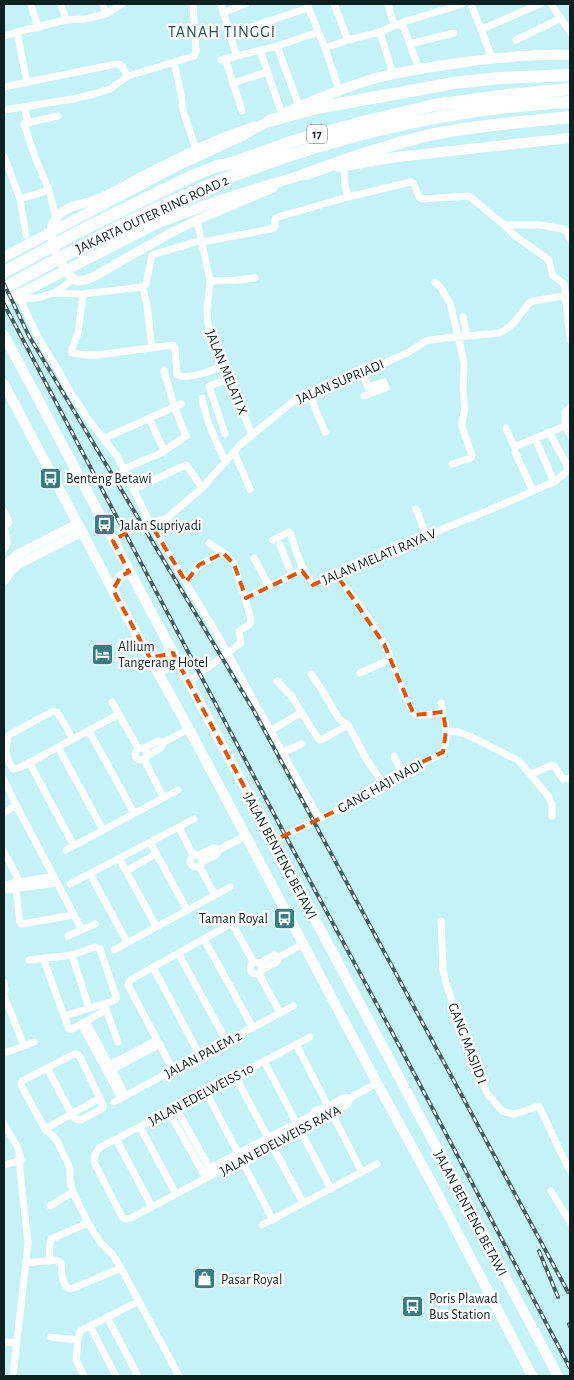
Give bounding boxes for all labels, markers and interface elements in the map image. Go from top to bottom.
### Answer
district label: TANAH TINGGI [168,24,276,40]
road number: 17 [307,125,327,144]
street label: JAKARTA OUTER RING ROAD 2 [74,173,231,257]
street label: JALAN MELATI X [203,328,249,417]
street label: JALAN SUPRIADI [295,357,386,407]
bus stop icon: Benteng Betawi [38,466,62,490]
place label: Benteng Betawi [66,472,152,486]
bus stop icon: Jalan Supriyadi [92,513,116,537]
place label: Jalan Supriyadi [120,519,201,533]
street label: JALAN MELATI RAYA V [320,527,439,587]
place label: Allium Tangerang Hotel [118,640,208,670]
hotel icon: Allium Tangerang Hotel [90,642,114,666]
street label: GANG HAJI NADI [336,758,425,816]
street label: JALAN BENTENG BETAWI [241,791,319,922]
bus stop icon: Taman Royal [272,906,296,930]
place label: Taman Royal [199,912,268,926]
street label: GANG MASJID I [445,1001,489,1086]
street label: JALAN PALEM 2 [163,1029,244,1081]
street label: JALAN EDELWEISS 10 [147,1061,256,1128]
street label: JALAN EDELWEISS RAYA [218,1103,343,1179]
street label: JALAN BENTENG BETAWI [431,1148,509,1279]
shop icon: Pasar Royal [193,1267,217,1291]
place label: Pasar Royal [221,1273,282,1287]
place label: Poris Plawad Bus Station [429,1292,498,1322]
bus stop icon: Poris Plawad Bus Station [401,1294,425,1318]

